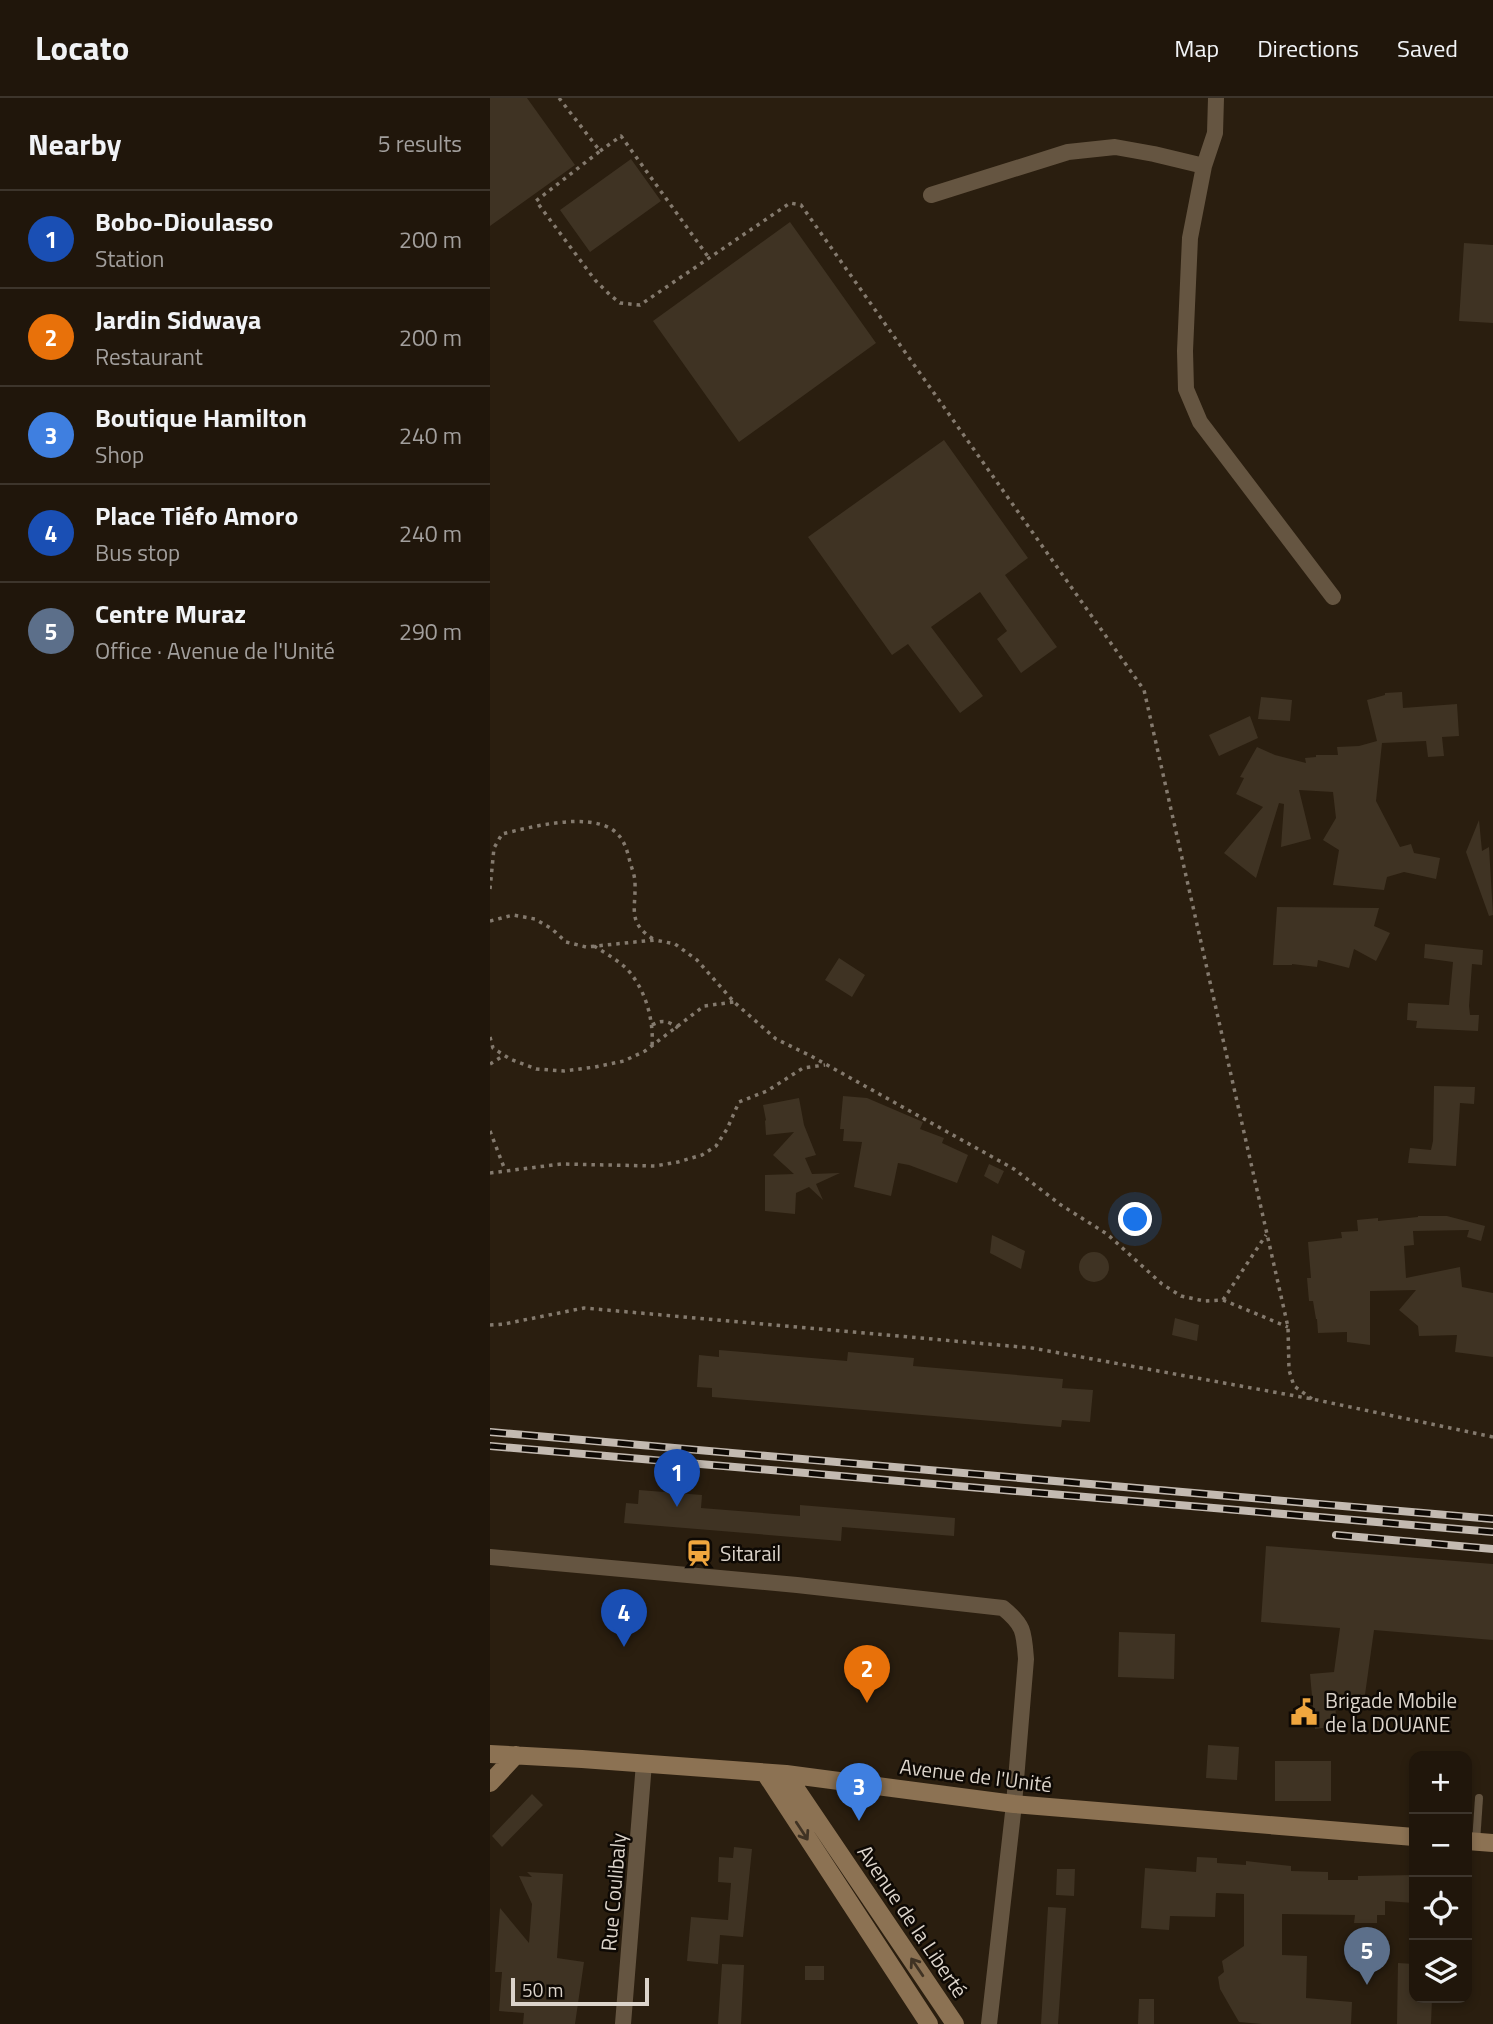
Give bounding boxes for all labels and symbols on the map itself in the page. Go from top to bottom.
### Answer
your location [1118,1202,1152,1236]
pin: 1 [654,1449,700,1507]
place label: Sitarail [720,1537,781,1569]
station icon: Sitarail [684,1538,714,1568]
pin: 4 [601,1589,647,1647]
pin: 2 [844,1645,890,1703]
place label: Brigade Mobile de la DOUANE [1325,1684,1457,1740]
public building icon: Brigade Mobile de la DOUANE [1289,1697,1319,1727]
street label: Avenue de l'Unité [898,1750,1054,1800]
pin: 3 [836,1763,882,1821]
one-way arrow [796,1820,810,1840]
street label: Rue Coulibaly [592,1831,634,1953]
street label: Avenue de la Liberté [850,1838,976,2004]
pin: 5 [1344,1927,1390,1985]
one-way arrow [910,1958,924,1978]
scale bar [511,1975,649,2007]

